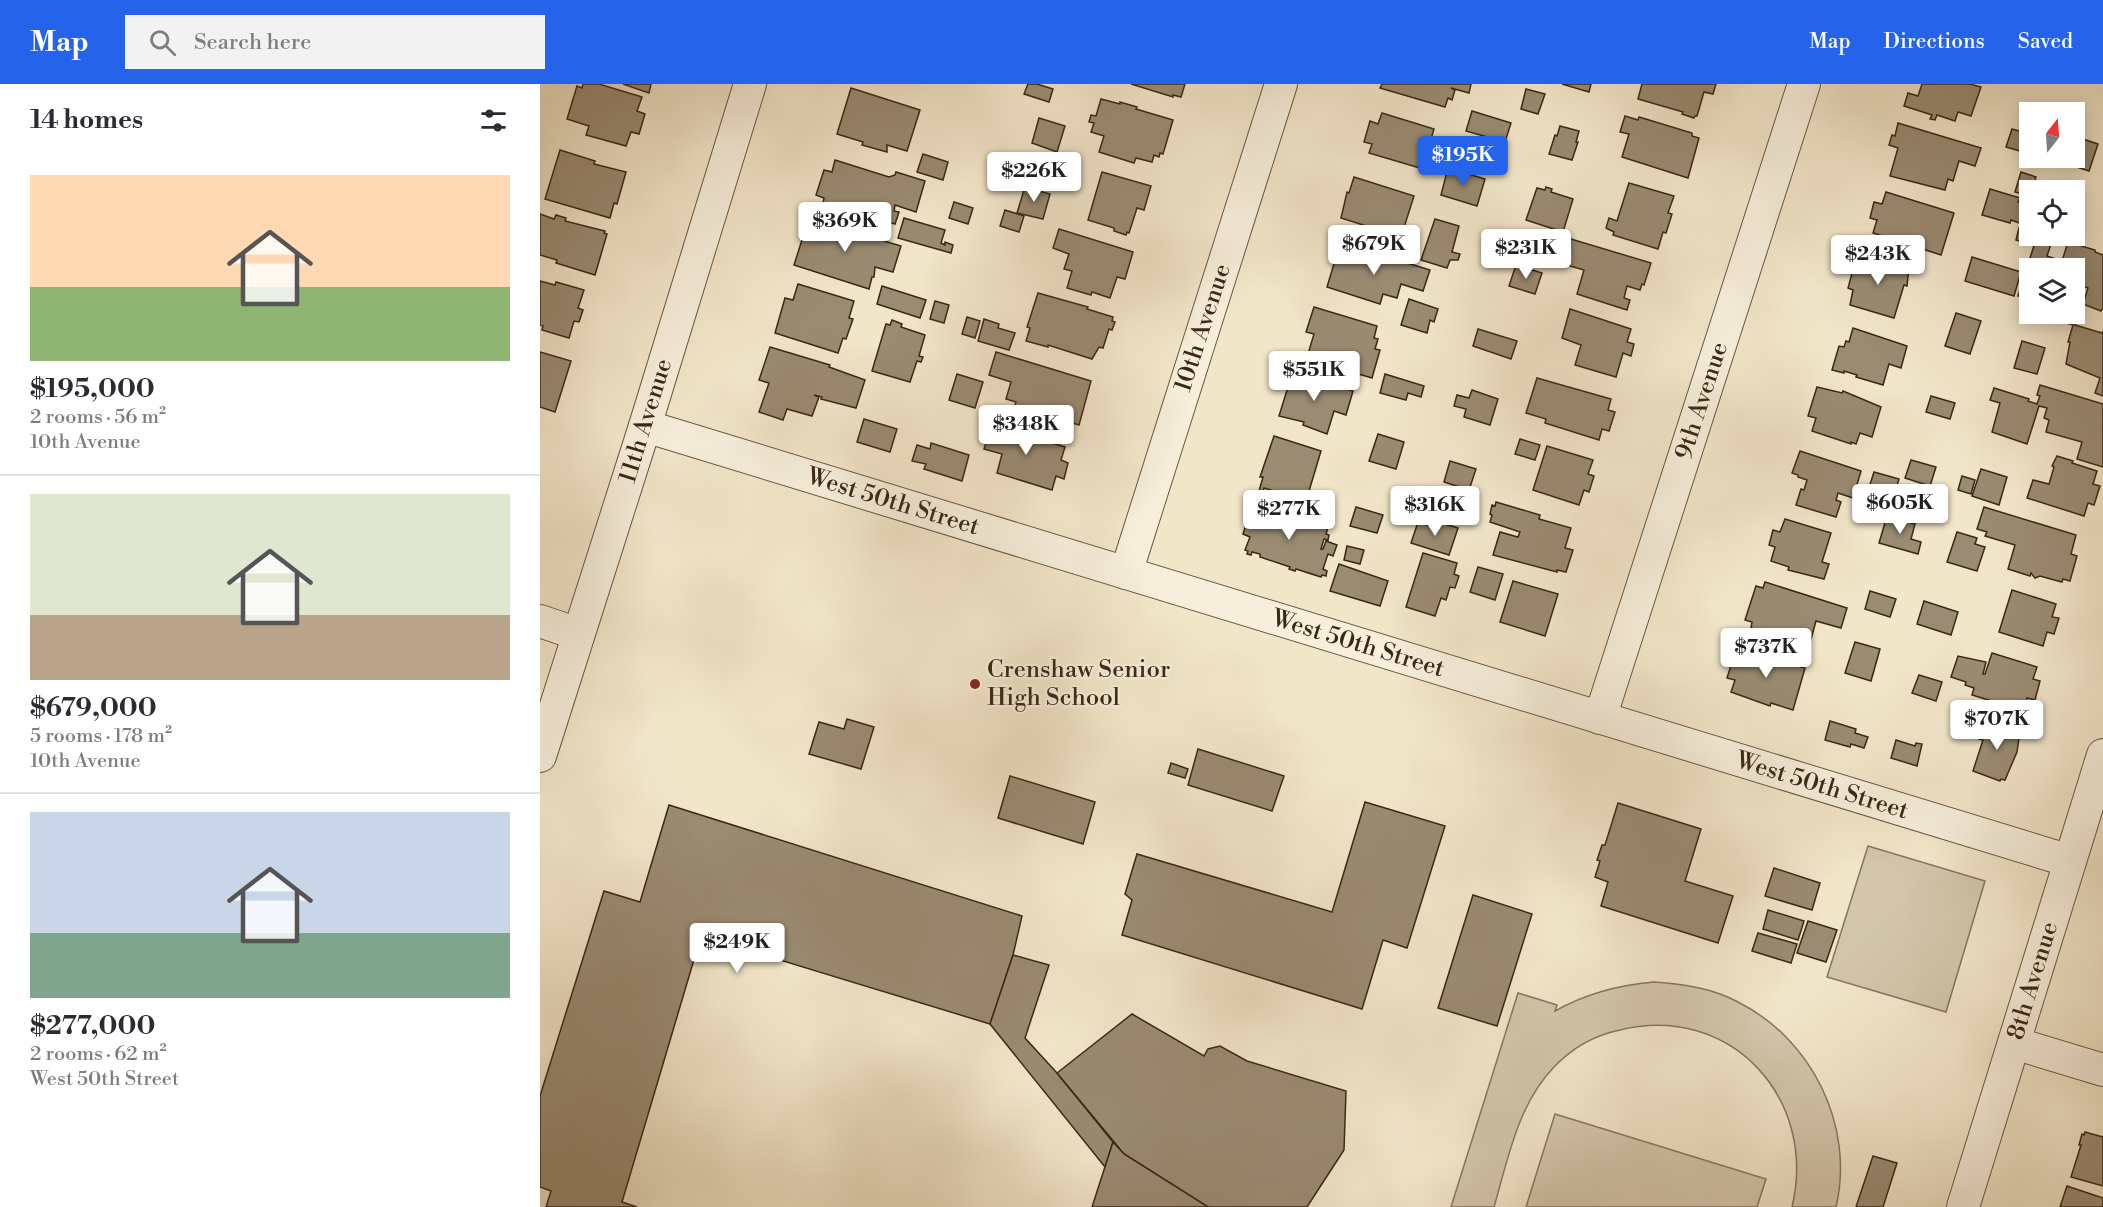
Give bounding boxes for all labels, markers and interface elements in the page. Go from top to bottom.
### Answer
search box [125,15,545,69]
text: Map [30,25,89,60]
icon: search [146,26,179,59]
text: Search here [194,29,311,56]
text: Map [1809,29,1851,55]
text: Directions [1884,29,1985,55]
text: Saved [2018,29,2073,55]
north arrow [2019,102,2085,168]
map controls [2019,102,2085,324]
text: 14 homes [30,104,143,136]
icon: filters [477,104,510,137]
pin: $195K [1421,136,1505,187]
text: $195K [1432,143,1494,168]
pin: $226K [992,152,1076,203]
text: $226K [1001,159,1067,184]
button: locate [2019,180,2085,246]
pin: $369K [803,202,887,253]
text: $369K [812,209,878,234]
icon: home [216,214,324,322]
pin: $679K [1332,225,1416,276]
pin: $231K [1484,229,1568,280]
text: $679K [1342,232,1406,257]
pin: $243K [1836,235,1920,286]
text: $231K [1495,236,1557,261]
text: $243K [1845,242,1911,267]
button: layers [2019,258,2085,324]
street label: 10th Avenue [1168,260,1238,396]
street label: 9th Avenue [1669,338,1735,464]
pin: $551K [1272,351,1356,402]
street label: 11th Avenue [613,355,679,487]
text: $551K [1283,358,1345,383]
text: $195,000 [30,373,155,405]
text: 2 rooms · 56 m² [30,405,166,430]
pin: $348K [984,405,1068,456]
text: $348K [993,412,1059,437]
text: 10th Avenue [30,430,141,455]
street label: West 50th Street [802,461,983,543]
pin: $605K [1858,484,1942,535]
pin: $316K [1393,486,1477,537]
pin: $277K [1247,490,1331,541]
text: $605K [1866,491,1934,516]
text: $316K [1404,493,1466,518]
text: $277K [1257,497,1321,522]
icon: home [216,533,324,641]
street label: West 50th Street [1267,603,1448,685]
pin: $737K [1724,628,1808,679]
text: $737K [1734,635,1798,660]
place label: Crenshaw Senior High School [987,655,1170,713]
marker: Crenshaw Senior High School [968,677,982,691]
text: $679,000 [30,692,157,724]
pin: $707K [1955,700,2039,751]
text: $707K [1964,707,2030,732]
text: 5 rooms · 178 m² [30,724,172,749]
street label: West 50th Street [1731,745,1912,827]
text: 10th Avenue [30,749,141,774]
icon: home [216,851,324,959]
street label: 8th Avenue [2001,918,2065,1044]
pin: $249K [695,923,779,974]
text: $249K [704,930,770,955]
text: $277,000 [30,1010,155,1042]
text: 2 rooms · 62 m² [30,1042,166,1067]
text: West 50th Street [30,1067,179,1092]

